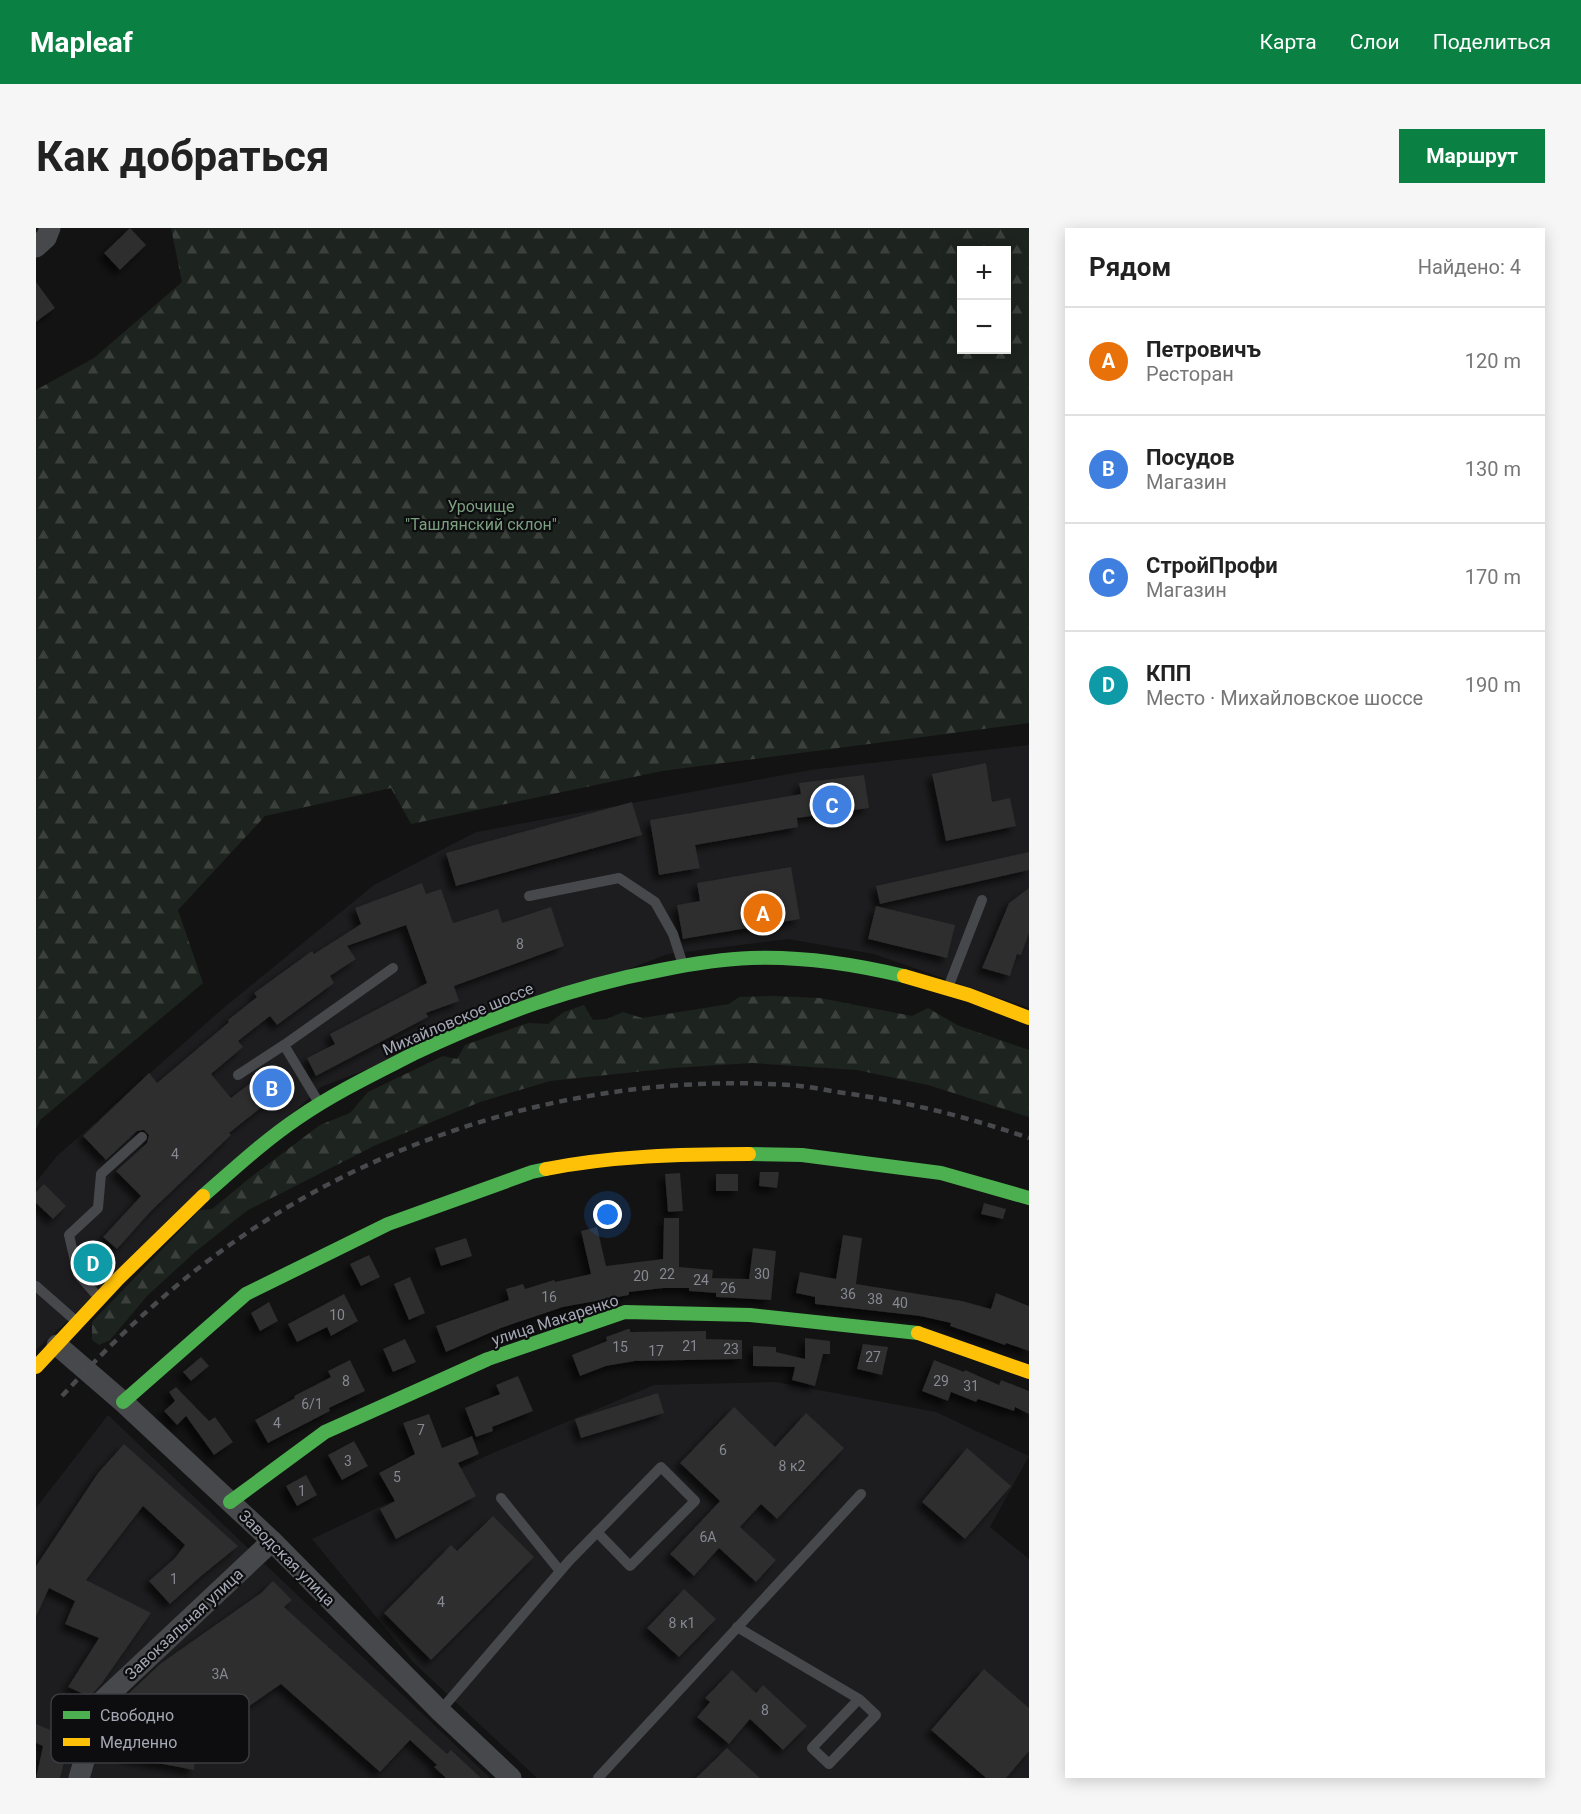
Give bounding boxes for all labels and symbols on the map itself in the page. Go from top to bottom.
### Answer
park label: Урочище "Ташлянский склон" [405,497,557,534]
pin: C [812,782,852,828]
pin: A [744,890,782,936]
house number: 8 [516,936,524,952]
street label: Михайловское шоссе [380,979,536,1059]
pin: B [252,1066,292,1110]
house number: 4 [171,1146,179,1162]
your location [593,1200,622,1229]
pin: D [74,1240,112,1286]
house number: 22 [659,1266,675,1282]
house number: 30 [754,1266,770,1282]
house number: 20 [633,1268,649,1284]
house number: 24 [693,1272,709,1288]
house number: 26 [720,1280,736,1296]
house number: 36 [840,1286,856,1302]
house number: 16 [541,1289,557,1305]
street label: улица Макаренко [489,1291,621,1349]
house number: 38 [867,1291,883,1307]
house number: 40 [892,1295,908,1311]
house number: 10 [329,1307,345,1323]
house number: 21 [682,1338,698,1354]
house number: 15 [612,1339,628,1355]
house number: 23 [723,1341,739,1357]
house number: 17 [648,1343,664,1359]
house number: 27 [865,1349,881,1365]
house number: 8 [342,1373,350,1389]
house number: 29 [933,1373,949,1389]
house number: 31 [963,1378,979,1394]
house number: 6/1 [301,1396,323,1412]
house number: 4 [273,1415,281,1431]
house number: 7 [417,1422,425,1438]
house number: 6 [719,1442,727,1458]
house number: 3 [344,1453,352,1469]
house number: 8 к2 [779,1458,806,1474]
house number: 5 [393,1469,401,1485]
house number: 1 [298,1483,306,1499]
street label: Заводская улица [235,1506,339,1610]
house number: 6А [699,1529,717,1545]
street label: Завокзальная улица [121,1564,247,1684]
house number: 1 [170,1571,178,1587]
house number: 4 [437,1594,445,1610]
house number: 8 к1 [669,1615,695,1631]
house number: 3А [211,1666,229,1682]
legend [51,1694,249,1763]
house number: 8 [761,1702,769,1718]
text: Свободно [100,1706,174,1725]
text: Медленно [100,1733,177,1752]

